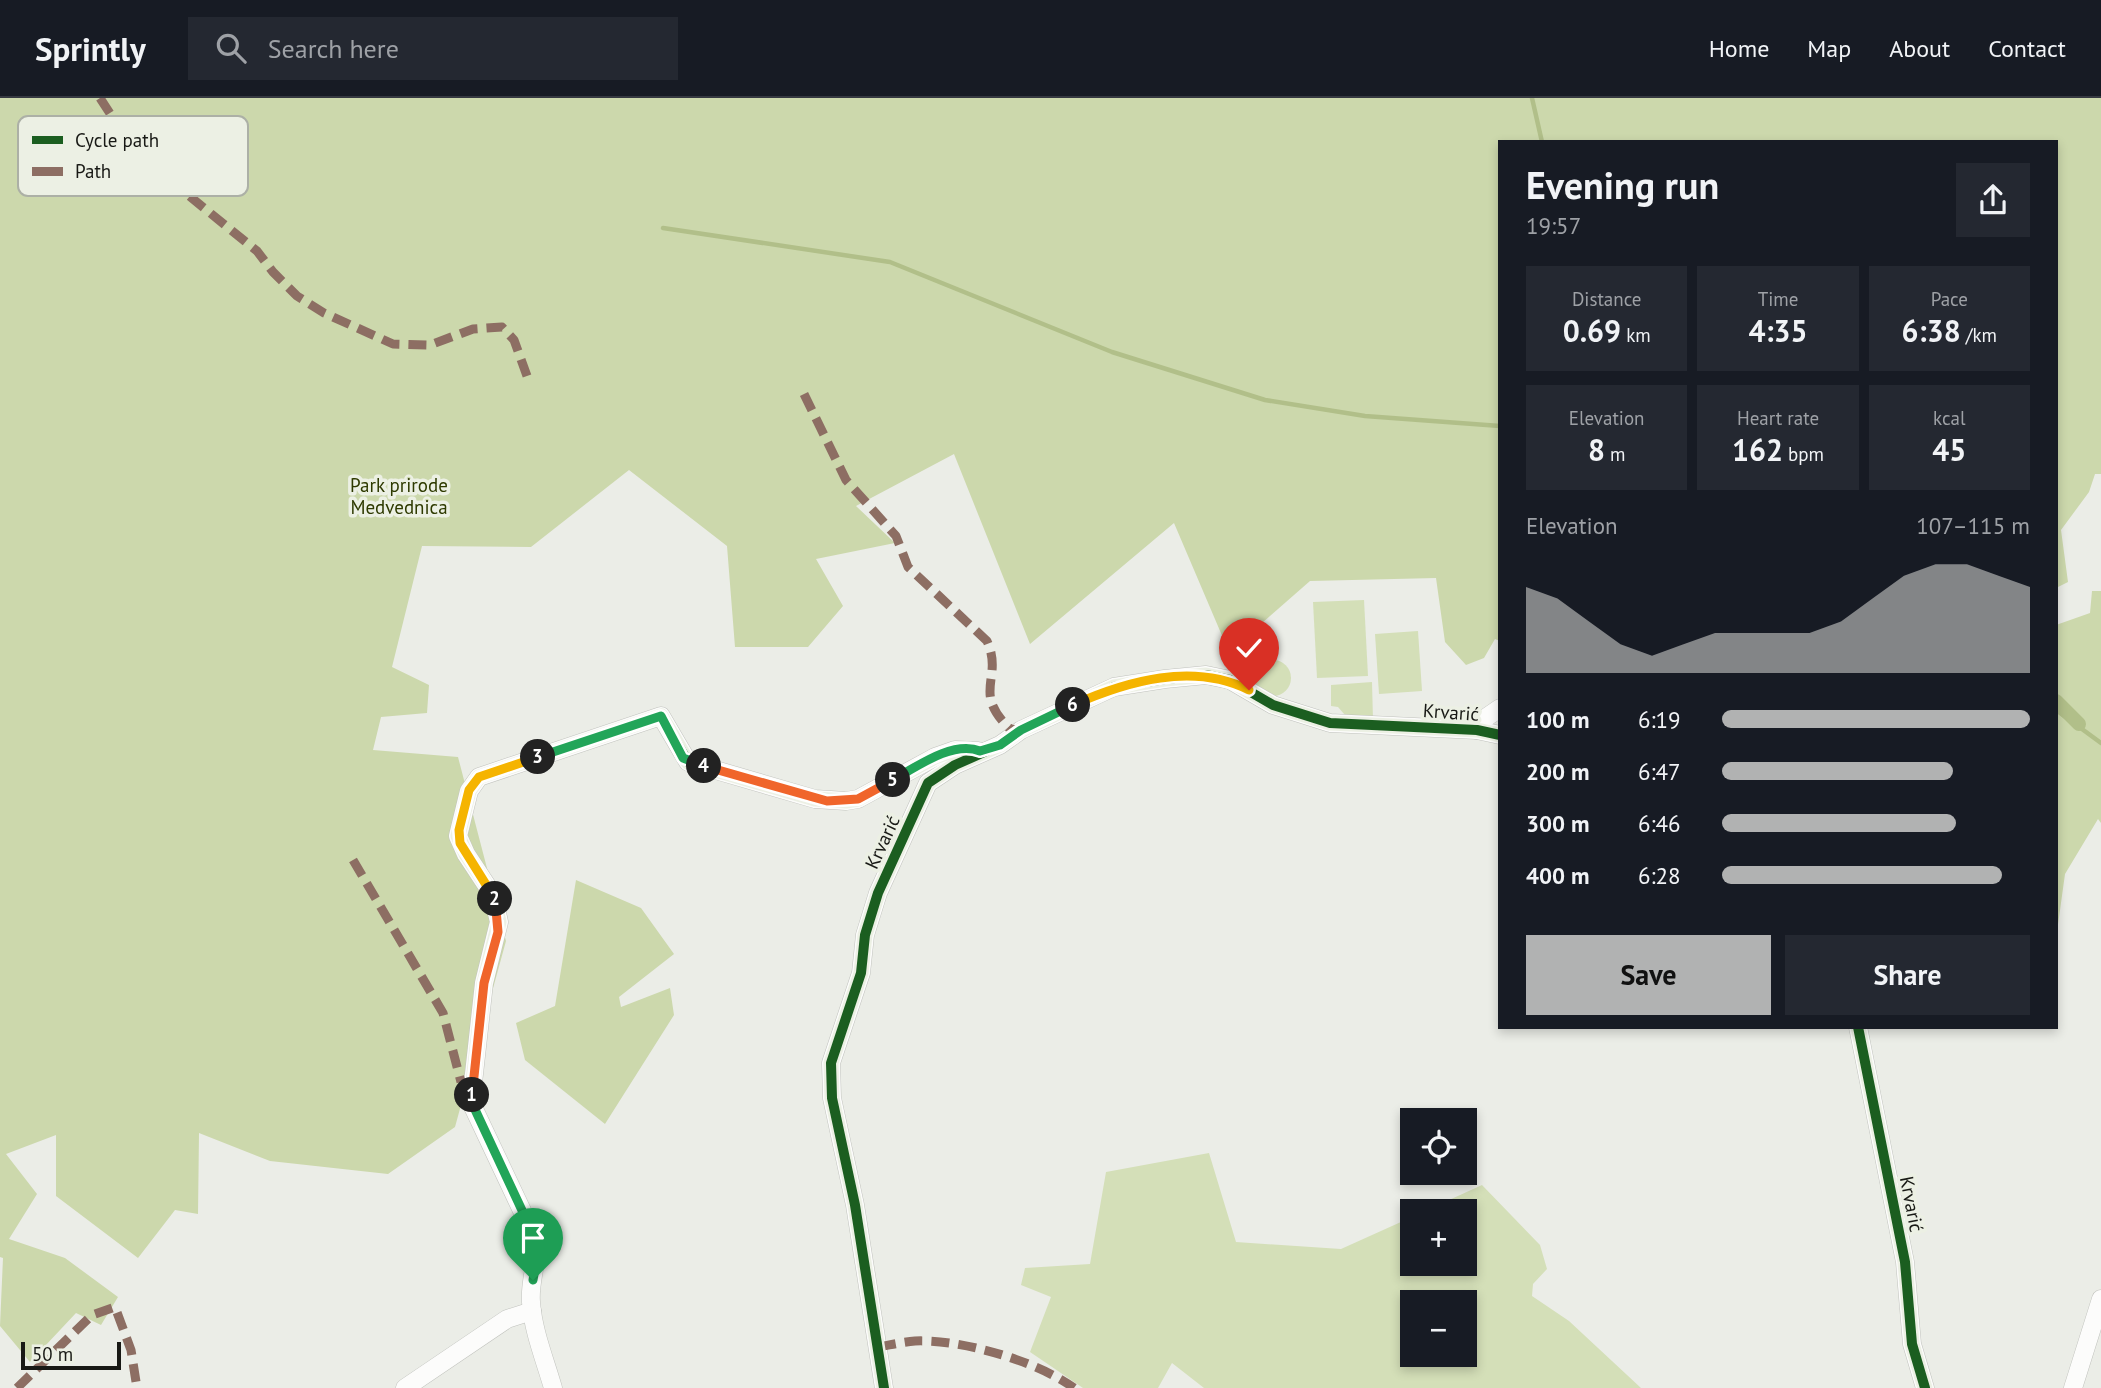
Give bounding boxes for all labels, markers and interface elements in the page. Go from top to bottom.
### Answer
search box [188,17,678,80]
text: Sprintly [35,27,146,70]
icon: search [212,29,250,67]
text: Search here [268,32,399,65]
text: Home [1709,33,1769,64]
text: Map [1807,33,1851,64]
text: About [1889,33,1950,64]
text: Contact [1988,33,2066,64]
legend [18,116,248,196]
text: Cycle path [75,128,159,152]
text: Path [75,159,111,183]
text: Evening run [1526,160,1719,209]
button: share [1956,163,2030,237]
text: 19:57 [1526,211,1581,240]
text: Distance [1572,287,1641,311]
text: Time [1758,287,1798,311]
text: Pace [1931,287,1968,311]
text: 0.69 [1563,311,1621,350]
text: 4:35 [1748,311,1808,350]
text: 6:38 [1902,311,1961,350]
text: km [1621,323,1651,347]
text: /km [1961,323,1997,347]
text: Elevation [1569,406,1645,430]
text: Heart rate [1737,406,1819,430]
text: kcal [1933,406,1966,430]
text: 8 [1588,430,1605,469]
text: 162 [1732,430,1783,469]
text: 45 [1932,430,1966,469]
text: m [1605,442,1625,466]
text: bpm [1783,442,1824,466]
park label: Park prirode Medvednica [350,473,448,519]
text: Elevation [1526,511,1618,540]
text: 107–115 m [1916,511,2030,540]
pin [1219,618,1279,690]
icon: check [1230,629,1268,667]
pin: 6 [1056,688,1090,722]
text: 6 [1067,692,1078,716]
street label: Krvarić [1422,698,1480,726]
text: 100 m [1526,705,1589,734]
text: 6:19 [1638,705,1681,734]
pin: 3 [520,740,556,774]
text: 3 [532,744,543,768]
pin: 4 [686,748,722,784]
text: 4 [698,753,709,777]
text: 200 m [1526,757,1589,786]
text: 6:47 [1638,757,1681,786]
pin: 5 [876,762,910,798]
text: 5 [887,767,898,791]
text: 300 m [1526,809,1589,838]
text: 6:46 [1638,809,1681,838]
street label: Krvarić [859,811,905,873]
text: 400 m [1526,861,1589,890]
text: 6:28 [1638,861,1681,890]
pin: 2 [477,882,512,916]
text: 2 [489,886,500,910]
button: Save [1526,935,1771,1015]
button: Share [1785,935,2030,1015]
pin: 1 [454,1077,490,1112]
text: 1 [466,1082,477,1106]
map controls [1400,1108,1477,1367]
button: locate [1400,1108,1477,1185]
street label: Krvarić [1895,1174,1929,1234]
button: + [1400,1199,1477,1276]
pin [503,1208,563,1280]
icon: arrive [514,1219,552,1257]
button: − [1400,1290,1477,1367]
scale bar [21,1339,121,1371]
text: 50 m [32,1342,73,1366]

